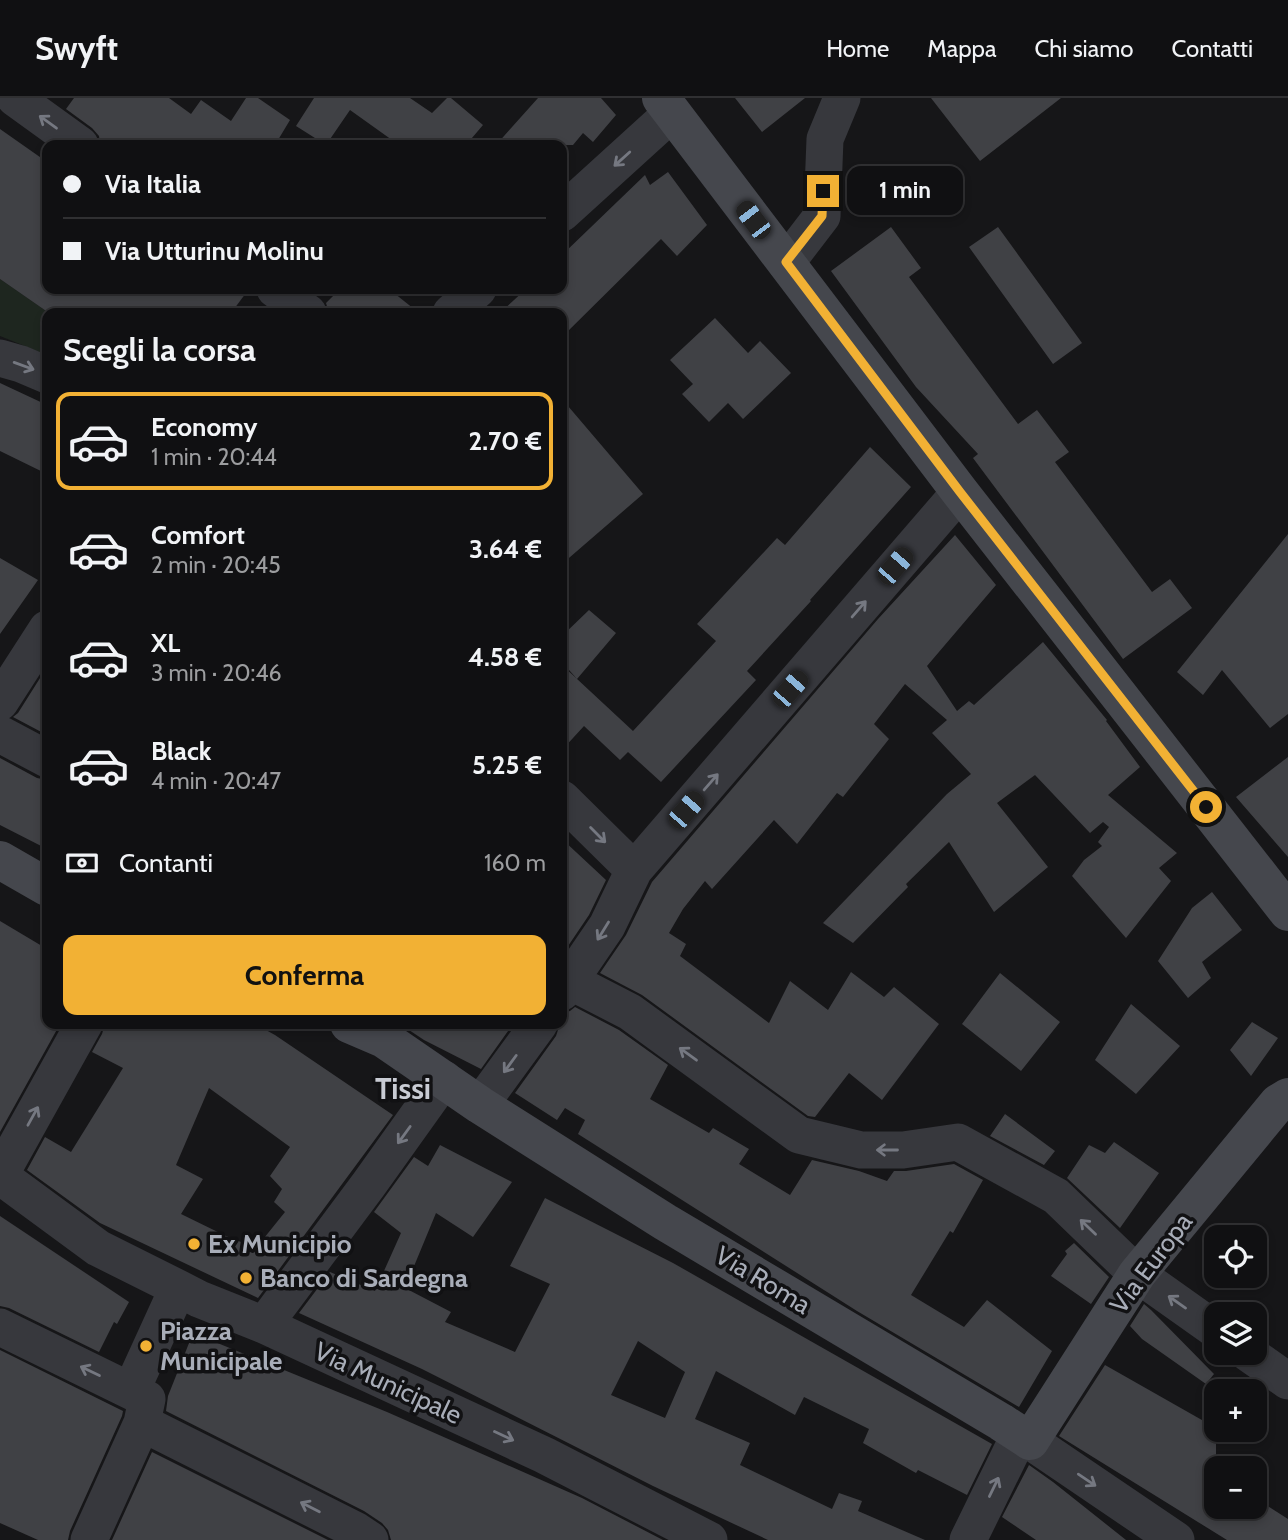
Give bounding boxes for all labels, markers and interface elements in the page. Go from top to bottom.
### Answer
text: Swyft [35,28,118,68]
text: Home [826,34,889,63]
text: Mappa [927,34,996,63]
text: Chi siamo [1034,34,1133,63]
text: Contatti [1171,34,1253,63]
one-way arrow [39,114,57,129]
one-way arrow [613,151,631,167]
callout: 1 min [848,166,963,216]
text: Via Italia [105,168,201,200]
route end [807,175,839,207]
text: 1 min [879,176,931,204]
car [732,197,775,243]
text: Via Utturinu Molinu [105,235,324,267]
text: Scegli la corsa [63,330,256,369]
one-way arrow [12,360,34,373]
icon: car [67,410,130,473]
text: Economy [151,411,257,443]
text: 2.70 € [469,425,542,457]
text: 1 min · 20:44 [151,443,277,471]
icon: car [67,518,130,581]
text: Comfort [151,519,245,551]
text: 3.64 € [469,533,542,565]
car [874,543,917,589]
text: 2 min · 20:45 [151,551,281,579]
one-way arrow [851,600,867,618]
icon: car [67,626,130,689]
text: XL [151,627,180,659]
text: 4.58 € [468,641,542,673]
text: 3 min · 20:46 [151,659,282,687]
car [769,666,812,712]
icon: car [67,734,130,797]
text: Black [151,735,211,767]
text: 5.25 € [472,749,542,781]
text: 4 min · 20:47 [151,767,281,795]
one-way arrow [703,773,719,791]
car [665,787,708,833]
route start [1190,791,1222,823]
one-way arrow [589,826,606,843]
icon: cash [63,844,101,882]
text: Contanti [119,847,213,879]
text: 160 m [484,849,546,877]
one-way arrow [596,921,611,940]
button: Conferma [63,935,546,1015]
one-way arrow [679,1047,698,1061]
one-way arrow [502,1055,517,1073]
district label: Tissi [375,1070,431,1107]
one-way arrow [26,1106,40,1126]
one-way arrow [397,1125,411,1144]
one-way arrow [876,1143,899,1157]
street label: Via Europa [1103,1206,1199,1320]
one-way arrow [1080,1218,1097,1235]
map controls [1204,1225,1267,1519]
button: locate [1204,1225,1267,1288]
place label: Ex Municipio [208,1228,352,1260]
marker: Ex Municipio [186,1236,202,1252]
street label: Via Roma [709,1239,817,1321]
place label: Banco di Sardegna [260,1262,468,1294]
marker: Banco di Sardegna [238,1270,254,1286]
one-way arrow [1168,1295,1187,1309]
button: layers [1204,1302,1267,1365]
place label: Piazza Municipale [160,1315,282,1377]
street label: Via Municipale [309,1335,467,1431]
marker: Piazza Municipale [138,1338,154,1354]
one-way arrow [80,1364,101,1378]
button: + [1204,1379,1267,1442]
one-way arrow [493,1430,514,1444]
button: − [1204,1456,1267,1519]
one-way arrow [1077,1473,1096,1487]
one-way arrow [988,1477,1002,1498]
one-way arrow [300,1500,321,1514]

